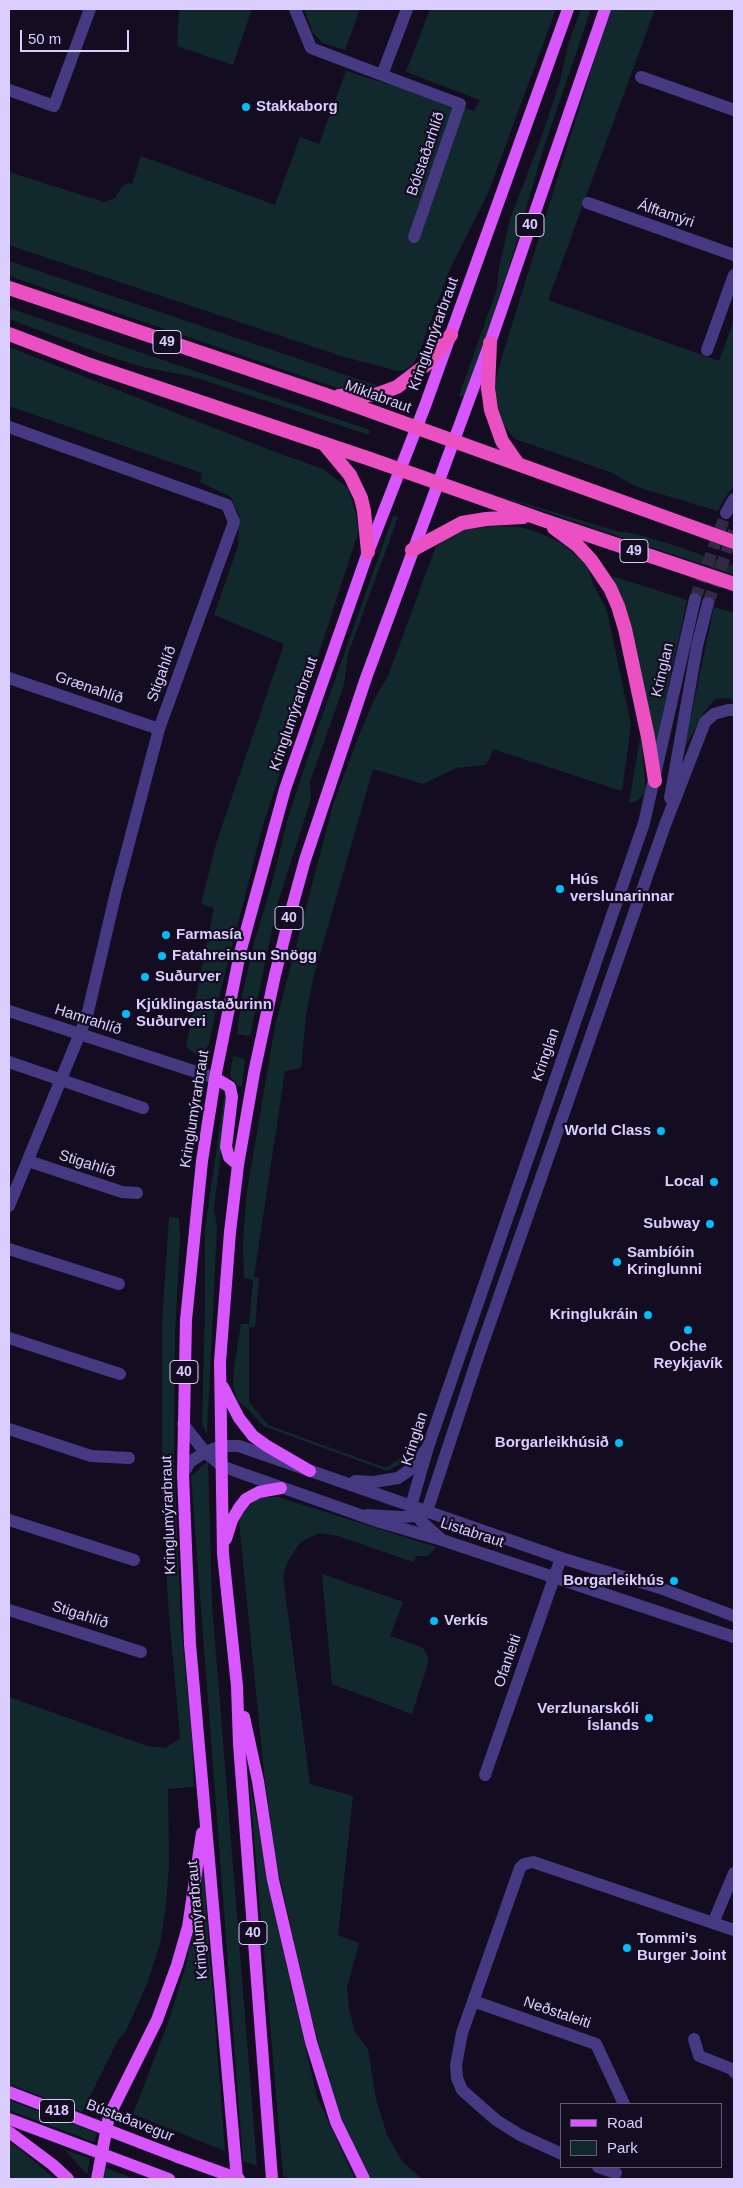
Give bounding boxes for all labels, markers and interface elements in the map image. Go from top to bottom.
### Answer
scale bar [22,20,131,52]
text: 50 m [28,30,61,47]
place label: Stakkaborg [256,98,338,116]
marker: Stakkaborg [240,101,252,113]
street label: Bólstaðarhlíð [403,110,449,198]
street label: Álftamýri [635,196,697,232]
road number: 40 [516,214,544,236]
street label: Kringlumýrarbraut [405,275,463,393]
road number: 49 [153,331,181,354]
street label: Miklabraut [342,377,414,417]
road number: 49 [620,540,648,562]
street label: Kringlan [648,641,678,699]
street label: Stigahlíð [144,643,180,705]
street label: Kringlumýrarbraut [266,655,322,773]
street label: Grænahlíð [53,668,125,708]
place label: Hús verslunarinnar [570,871,674,906]
marker: Hús verslunarinnar [554,883,566,895]
road number: 40 [275,906,303,930]
place label: Farmasía [176,926,242,944]
marker: Farmasía [160,929,172,941]
place label: Fatahreinsun Snögg [172,947,317,965]
marker: Fatahreinsun Snögg [156,950,168,962]
place label: Suðurver [155,968,221,986]
marker: Suðurver [139,971,151,983]
place label: Kjúklingastaðurinn Suðurveri [136,996,272,1031]
street label: Hamrahlíð [52,1001,124,1039]
marker: Kjúklingastaðurinn Suðurveri [120,1008,132,1020]
street label: Kringlan [529,1026,563,1084]
street label: Kringlumýrarbraut [177,1049,213,1169]
place label: World Class [565,1122,651,1140]
marker: World Class [655,1125,667,1137]
street label: Stigahlíð [56,1146,118,1182]
place label: Local [665,1173,704,1191]
marker: Local [708,1176,720,1188]
place label: Subway [643,1215,700,1233]
marker: Subway [704,1218,716,1230]
place label: Sambíóin Kringlunni [627,1244,702,1279]
marker: Sambíóin Kringlunni [611,1256,623,1268]
place label: Kringlukráin [550,1306,638,1324]
marker: Kringlukráin [642,1309,654,1321]
marker: Oche Reykjavík [682,1324,694,1336]
place label: Oche Reykjavík [653,1338,723,1373]
road number: 40 [170,1360,198,1384]
street label: Kringlan [398,1410,432,1468]
place label: Borgarleikhúsið [495,1434,609,1452]
marker: Borgarleikhúsið [613,1437,625,1449]
street label: Kringlumýrarbraut [158,1455,180,1575]
street label: Listabraut [438,1514,506,1552]
place label: Borgarleikhús [563,1572,664,1590]
marker: Borgarleikhús [668,1575,680,1587]
street label: Stigahlíð [49,1597,111,1633]
place label: Verkís [444,1612,488,1630]
marker: Verkís [428,1615,440,1627]
street label: Ofanleiti [491,1632,525,1690]
place label: Verzlunarskóli Íslands [537,1700,639,1735]
marker: Verzlunarskóli Íslands [643,1712,655,1724]
street label: Kringlumýrarbraut [184,1860,212,1980]
road number: 40 [239,1922,267,1945]
place label: Tommi's Burger Joint [637,1930,726,1965]
marker: Tommi's Burger Joint [621,1942,633,1954]
street label: Neðstaleiti [521,1993,593,2033]
street label: Bústaðavegur [84,2096,176,2146]
road number: 418 [40,2100,74,2122]
legend [560,2103,723,2168]
text: Road [607,2114,643,2131]
text: Park [607,2139,638,2156]

